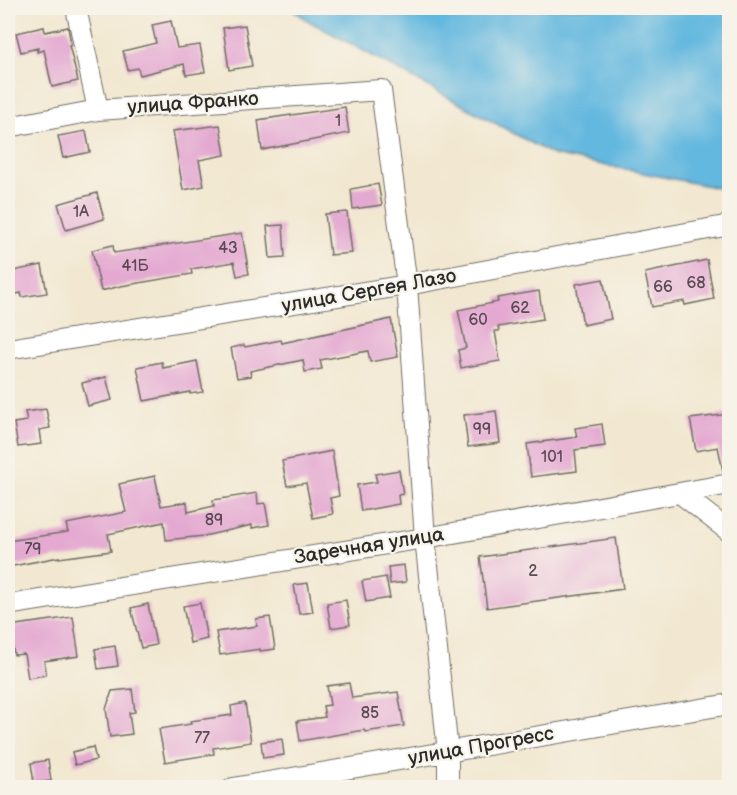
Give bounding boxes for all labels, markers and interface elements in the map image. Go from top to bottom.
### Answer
street label: улица Франко [127,86,259,120]
house number: 1 [335,112,341,131]
house number: 1А [73,203,89,222]
house number: 43 [218,239,238,258]
house number: 41Б [121,257,149,276]
street label: улица Сергея Лазо [280,264,458,318]
house number: 68 [686,274,706,293]
house number: 66 [653,278,673,297]
house number: 62 [510,299,530,318]
house number: 60 [468,311,488,330]
house number: 99 [473,420,491,439]
house number: 101 [541,448,563,467]
house number: 89 [205,511,223,530]
street label: Заречная улица [292,522,446,570]
house number: 79 [24,540,42,559]
house number: 2 [528,562,538,581]
house number: 85 [361,704,379,723]
street label: улица Прогресс [406,721,556,771]
house number: 77 [194,729,210,748]

